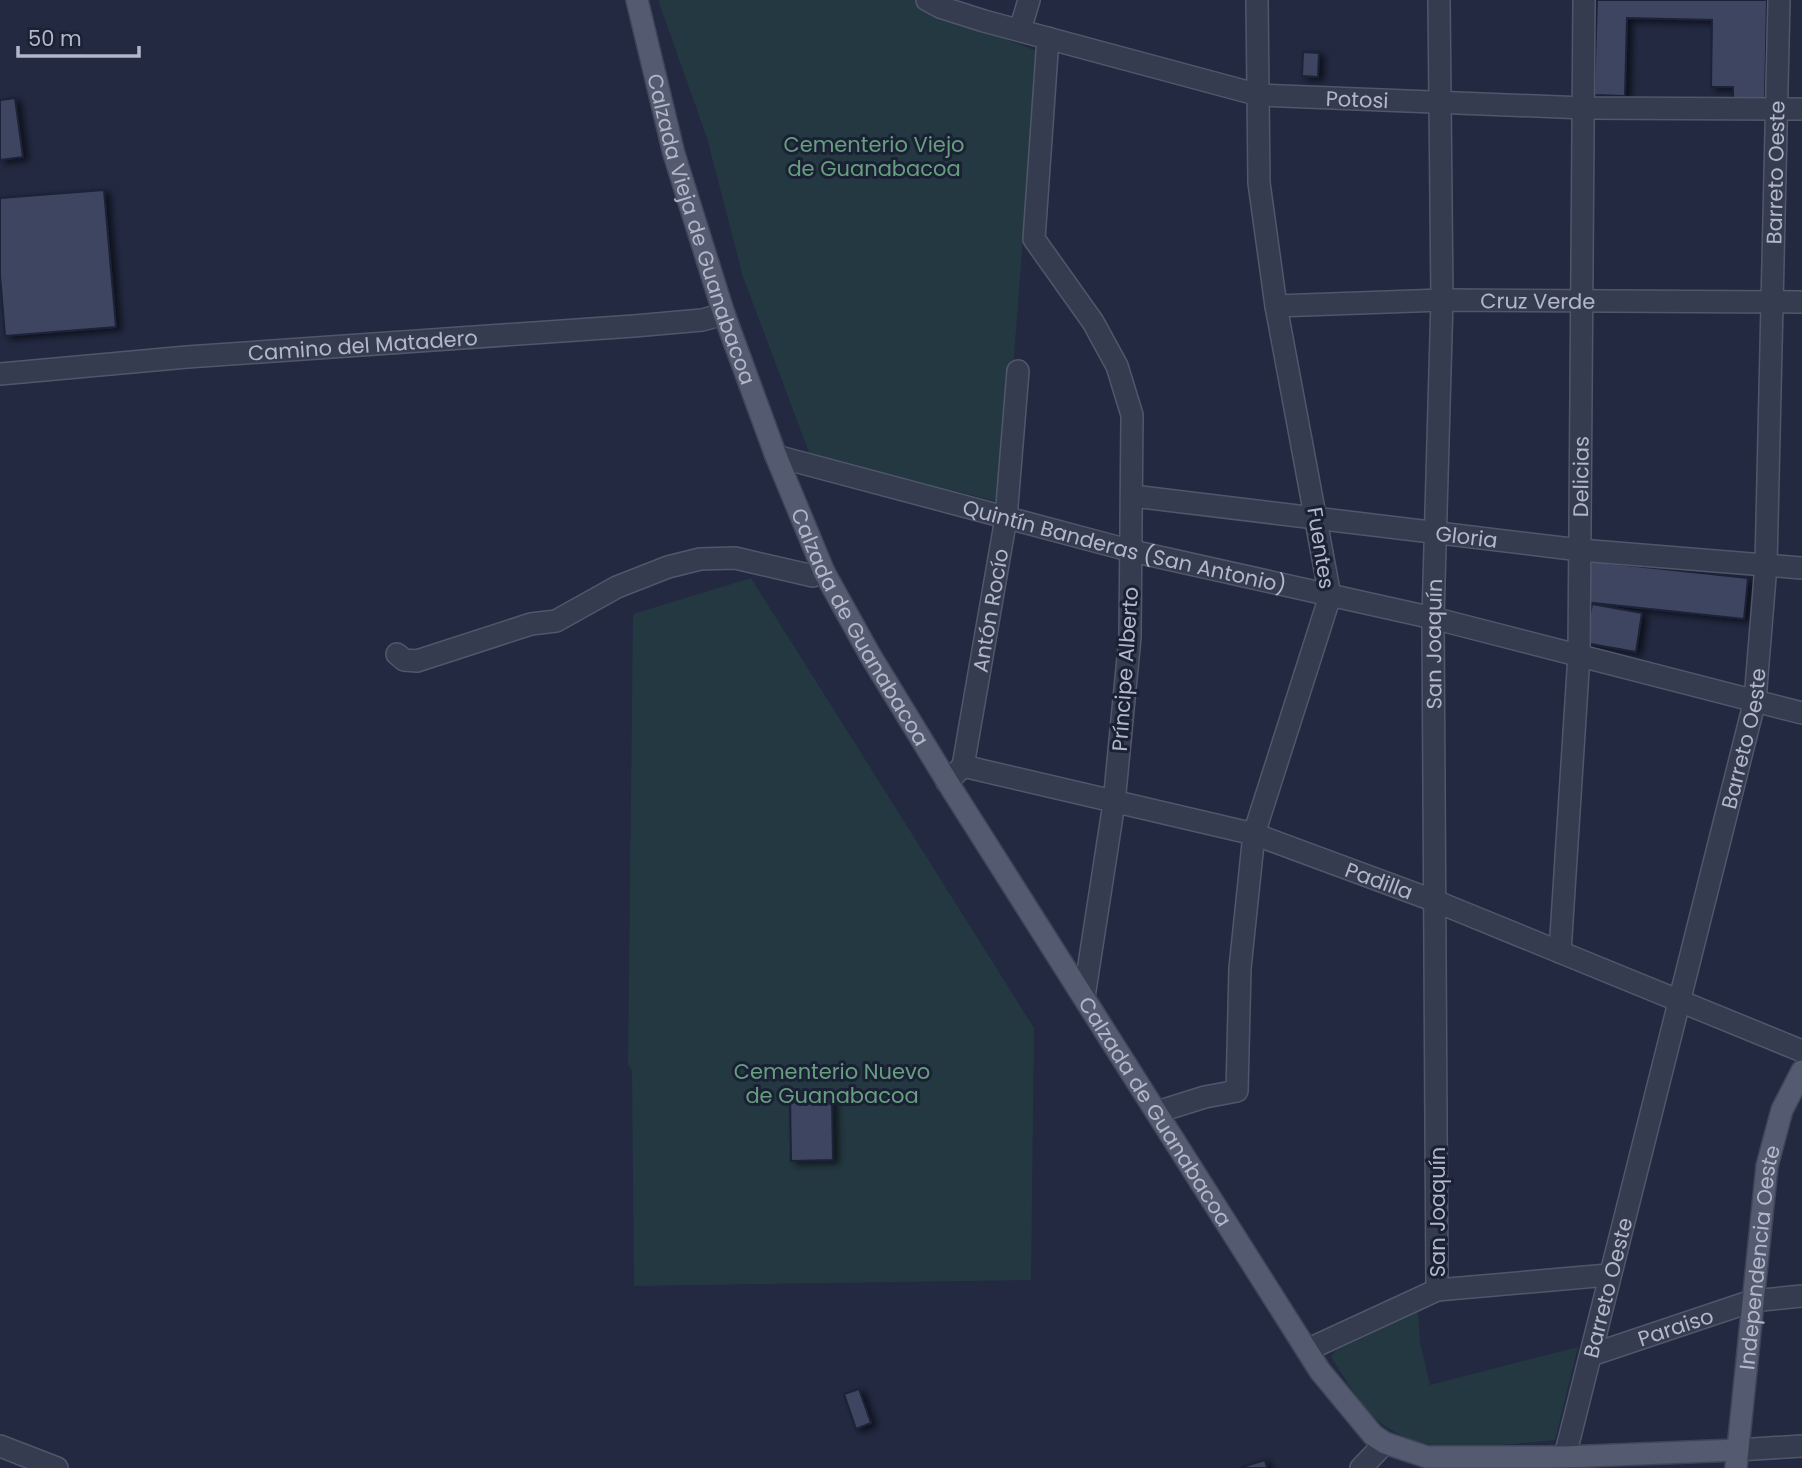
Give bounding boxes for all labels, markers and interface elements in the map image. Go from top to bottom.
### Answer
scale bar [18,14,138,58]
text: 50 m [28,24,82,53]
street label: Calzada Vieja de Guanabacoa [641,70,763,389]
street label: Potosi [1325,83,1389,115]
street label: Barreto Oeste [1759,100,1791,245]
park label: Cementerio Viejo de Guanabacoa [783,130,965,183]
street label: Cruz Verde [1480,286,1595,315]
street label: Camino del Matadero [247,322,479,367]
street label: Delicias [1566,436,1595,517]
street label: Quintín Banderas (San Antonio) [960,492,1289,599]
street label: Calzada de Guanabacoa [785,504,936,751]
street label: Fuentes [1300,505,1342,591]
street label: Gloria [1434,518,1499,554]
street label: Antón Rocío [965,546,1015,675]
street label: San Joaquín [1418,578,1449,709]
street label: Príncipe Alberto [1105,586,1145,752]
street label: Barreto Oeste [1714,667,1772,812]
street label: Padilla [1341,855,1417,906]
street label: Calzada de Guanabacoa [1072,991,1239,1232]
park label: Cementerio Nuevo de Guanabacoa [734,1057,930,1110]
street label: Independencia Oeste [1732,1141,1787,1371]
street label: San Joaquín [1423,1147,1452,1277]
street label: Barreto Oeste [1576,1214,1639,1361]
street label: Paraiso [1634,1301,1717,1353]

